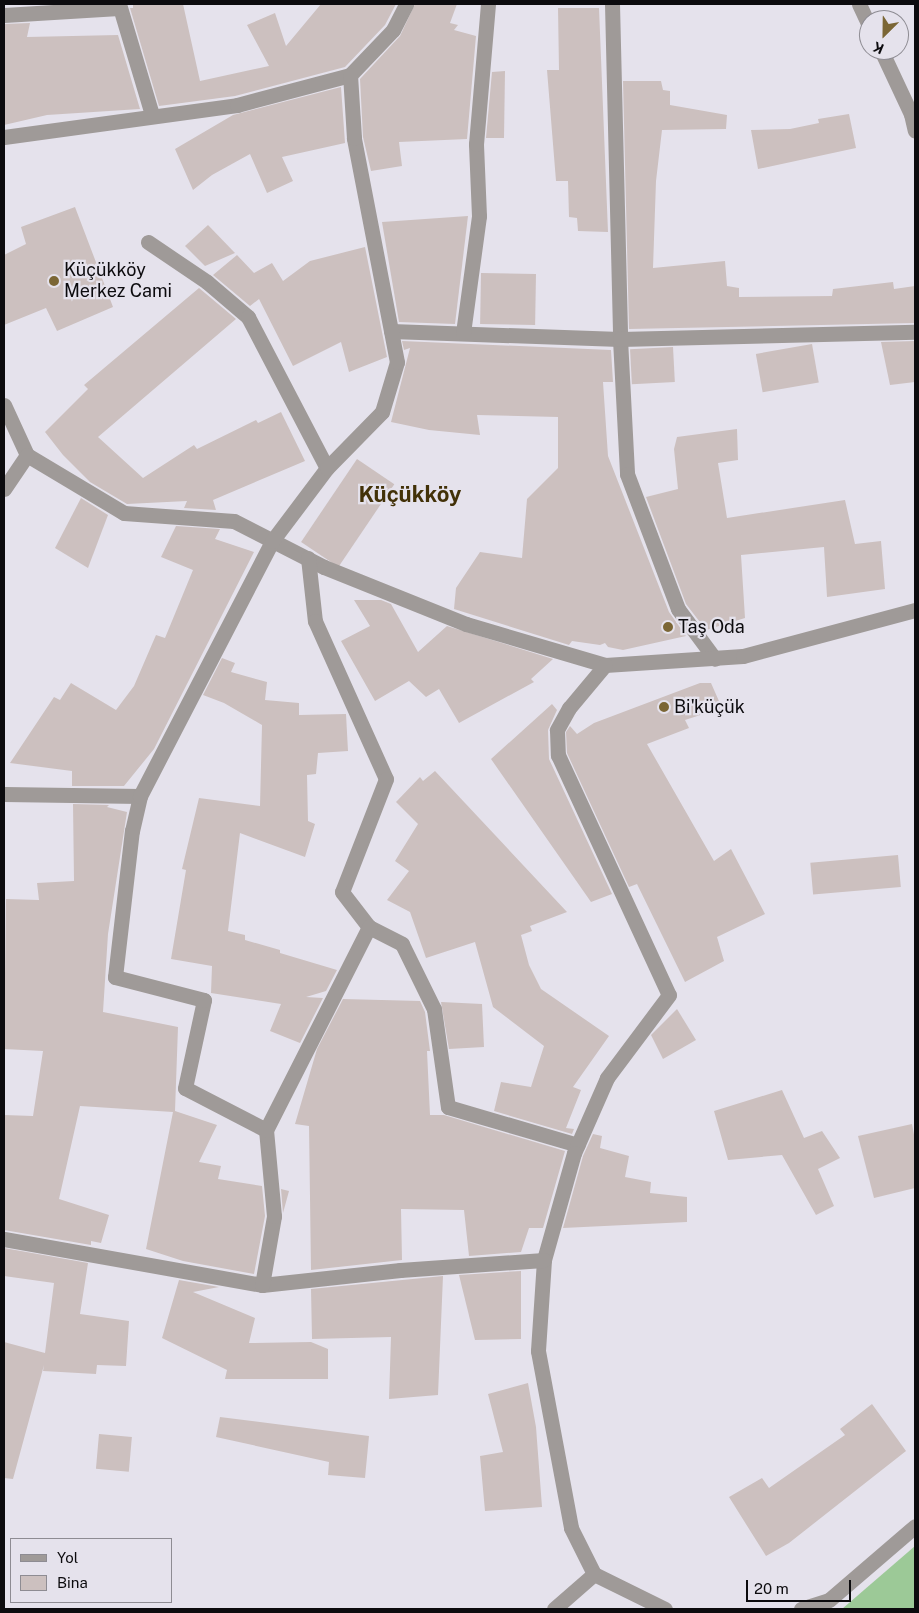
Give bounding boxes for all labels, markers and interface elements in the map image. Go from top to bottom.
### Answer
north arrow [859,10,909,60]
text: K [871,39,886,57]
place label: Küçükköy Merkez Cami [64,260,172,302]
marker: Küçükköy Merkez Cami [48,275,60,287]
district label: Küçükköy [359,482,461,508]
place label: Taş Oda [678,616,745,638]
marker: Taş Oda [662,621,674,633]
place label: Bi'küçük [674,696,745,718]
marker: Bi'küçük [658,701,670,713]
legend [10,1538,172,1603]
text: Yol [57,1549,78,1566]
scale bar [749,1570,854,1602]
text: Bina [57,1574,88,1591]
text: 20 m [754,1580,789,1597]

